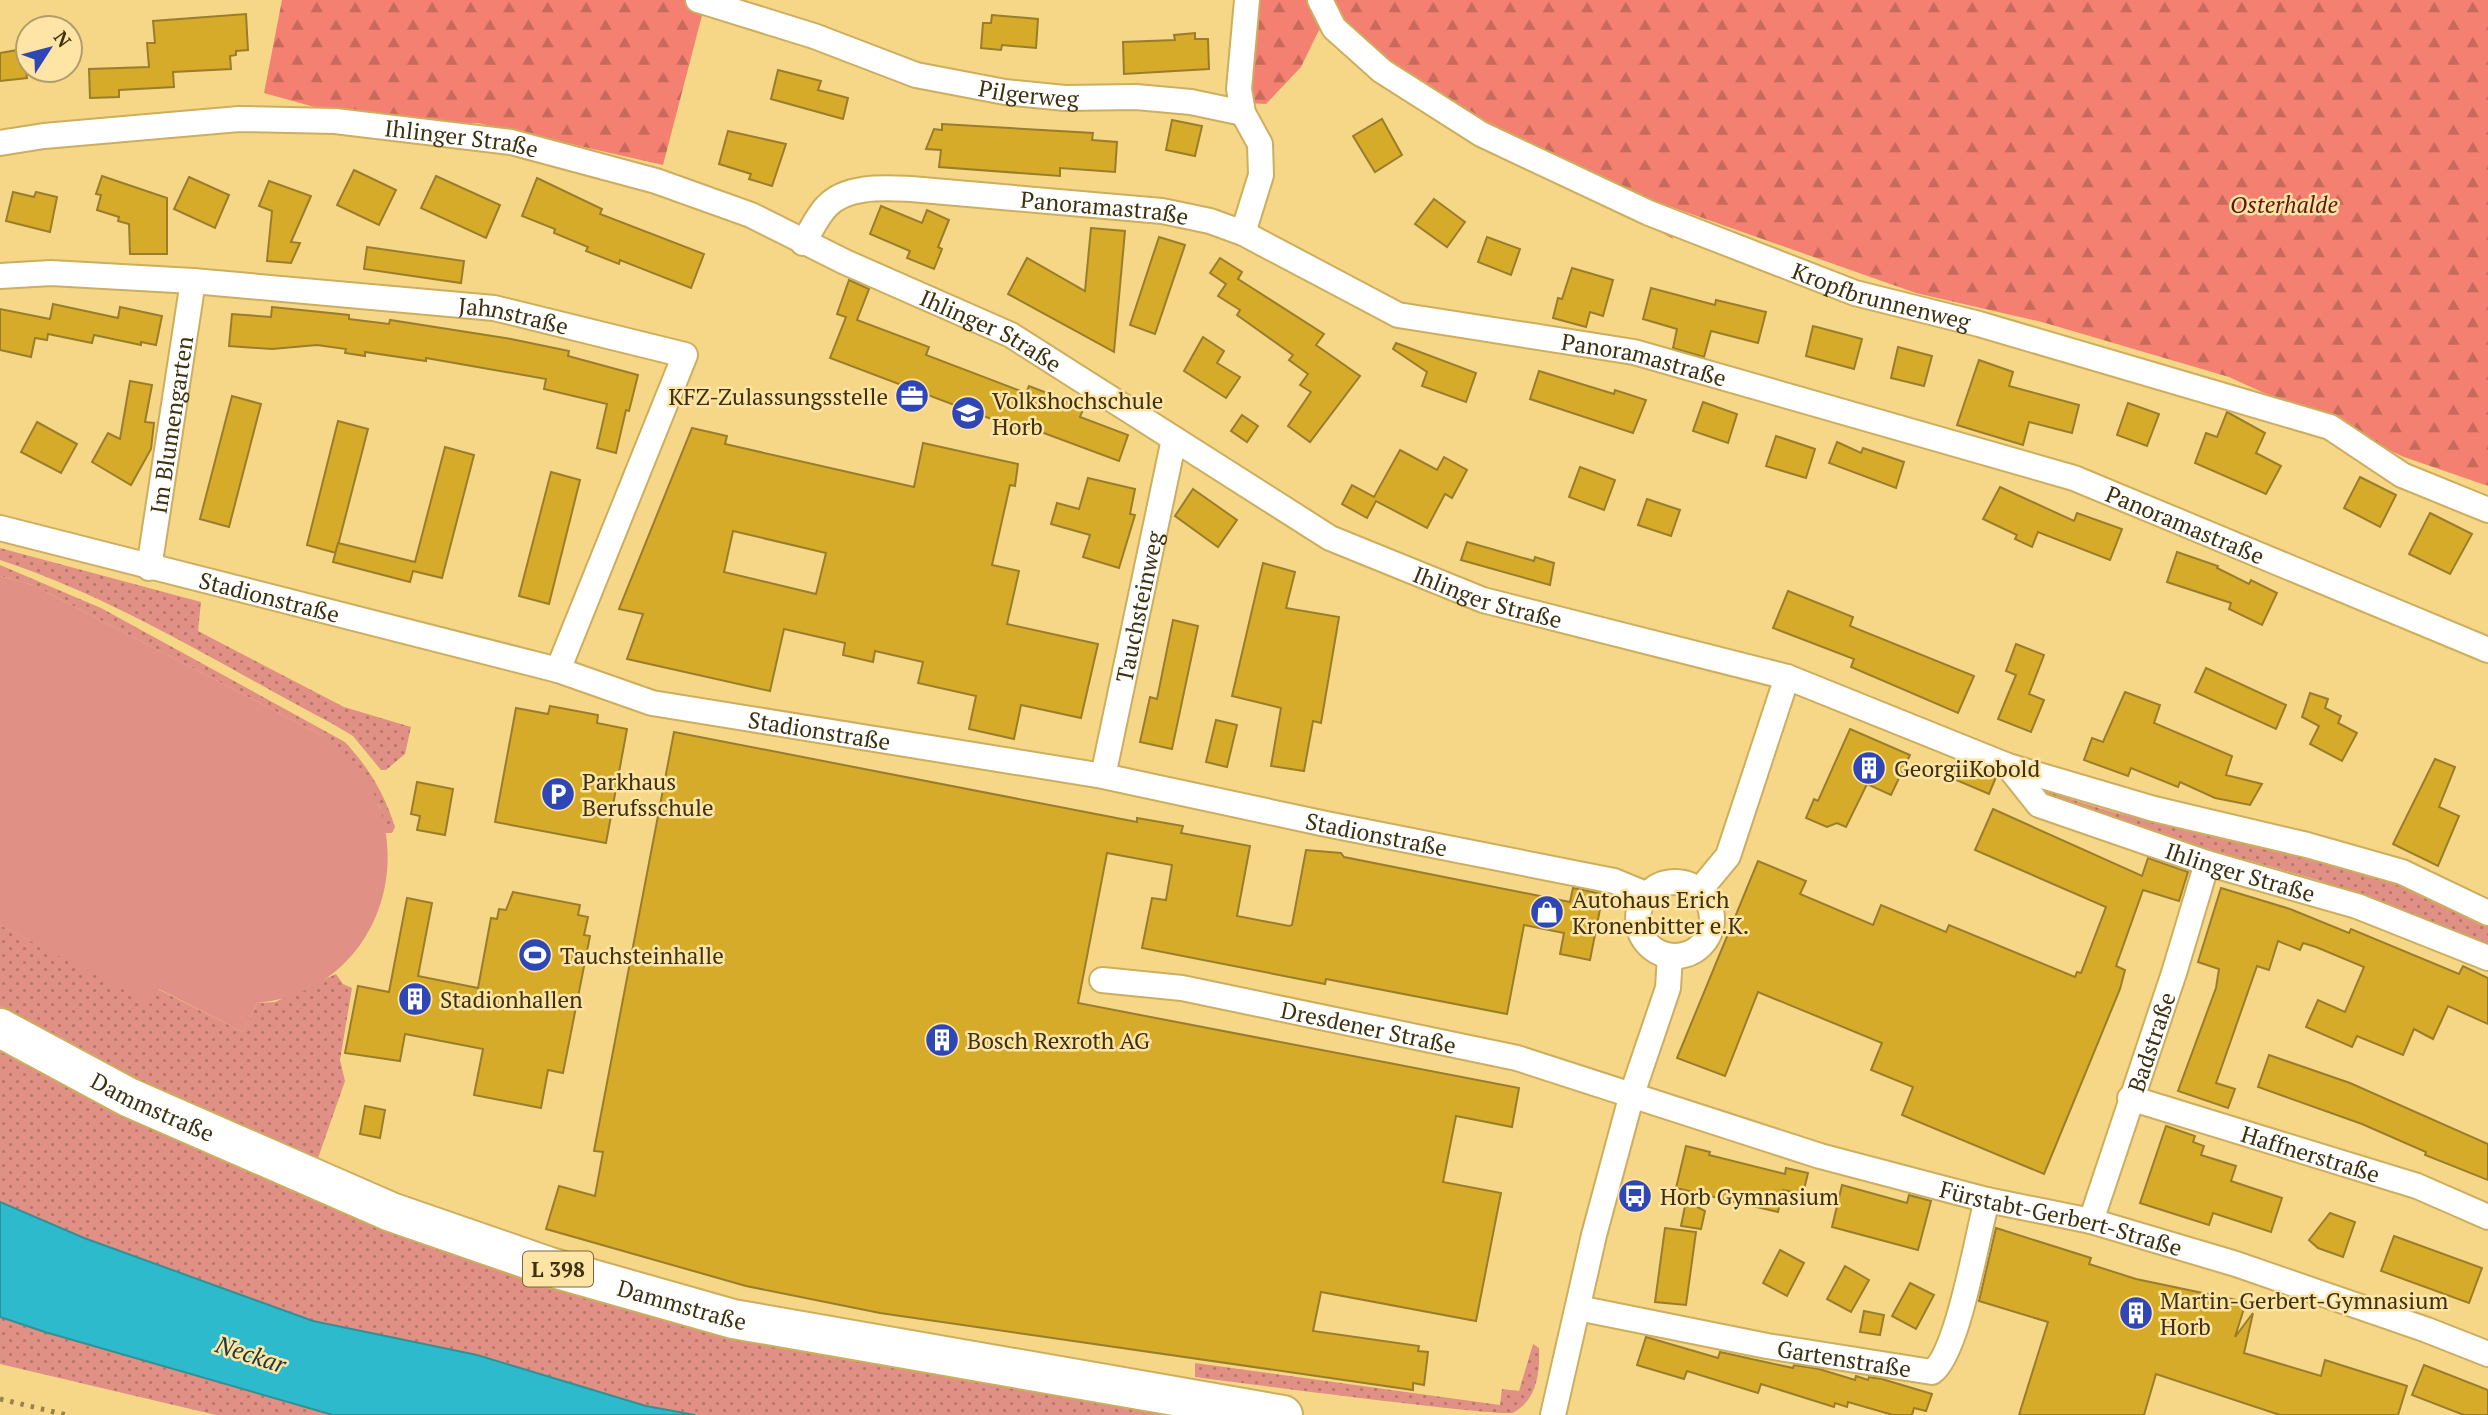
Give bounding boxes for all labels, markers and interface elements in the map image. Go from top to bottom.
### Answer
north arrow [14,14,84,84]
text: N [49,26,78,52]
street label: Pilgerweg [976,72,1080,114]
street label: Ihlinger Straße [383,112,542,164]
street label: Panoramastraße [1019,183,1192,232]
park label: Osterhalde [2230,189,2338,220]
street label: Kropfbrunnenweg [1788,255,1975,337]
street label: Ihlinger Straße [916,282,1068,379]
street label: Jahnstraße [457,289,572,341]
street label: Panoramastraße [1559,325,1730,393]
street label: Im Blumengarten [142,333,200,516]
office icon: KFZ-Zulassungsstelle [893,377,931,415]
place label: KFZ-Zulassungsstelle [669,381,888,412]
place label: Volkshochschule Horb [992,385,1163,442]
school or university icon: Volkshochschule Horb [949,394,987,432]
street label: Panoramastraße [2101,478,2269,571]
street label: Tauchsteinweg [1108,528,1170,685]
street label: Ihlinger Straße [1409,558,1566,635]
street label: Stadionstraße [196,564,343,629]
street label: Stadionstraße [746,703,893,757]
building icon: GeorgiiKobold [1850,749,1888,787]
place label: GeorgiiKobold [1894,753,2041,784]
place label: Parkhaus Berufsschule [582,766,713,823]
parking icon: Parkhaus Berufsschule [539,775,577,813]
street label: Stadionstraße [1303,805,1450,863]
street label: Ihlinger Straße [2161,834,2319,909]
place label: Autohaus Erich Kronenbitter e.K. [1572,884,1749,941]
shop icon: Autohaus Erich Kronenbitter e.K. [1528,893,1566,931]
sports icon: Tauchsteinhalle [516,936,554,974]
place label: Tauchsteinhalle [560,940,724,971]
building icon: Stadionhallen [396,980,434,1018]
place label: Stadionhallen [440,984,583,1015]
street label: Badstraße [2120,988,2182,1096]
street label: Dresdener Straße [1278,994,1459,1060]
building icon: Bosch Rexroth AG [923,1021,961,1059]
place label: Bosch Rexroth AG [967,1025,1150,1056]
street label: Dammstraße [86,1064,219,1148]
street label: Haffnerstraße [2238,1118,2384,1189]
street label: Fürstabt-Gerbert-Straße [1937,1173,2186,1263]
bus stop icon: Horb Gymnasium [1616,1177,1654,1215]
place label: Horb Gymnasium [1660,1181,1839,1212]
road number: L 398 [523,1252,593,1286]
street label: Dammstraße [614,1271,749,1337]
place label: Martin-Gerbert-Gymnasium Horb [2160,1285,2448,1342]
building icon: Martin-Gerbert-Gymnasium Horb [2117,1294,2155,1332]
water label: Neckar [211,1327,292,1381]
street label: Gartenstraße [1775,1332,1914,1384]

